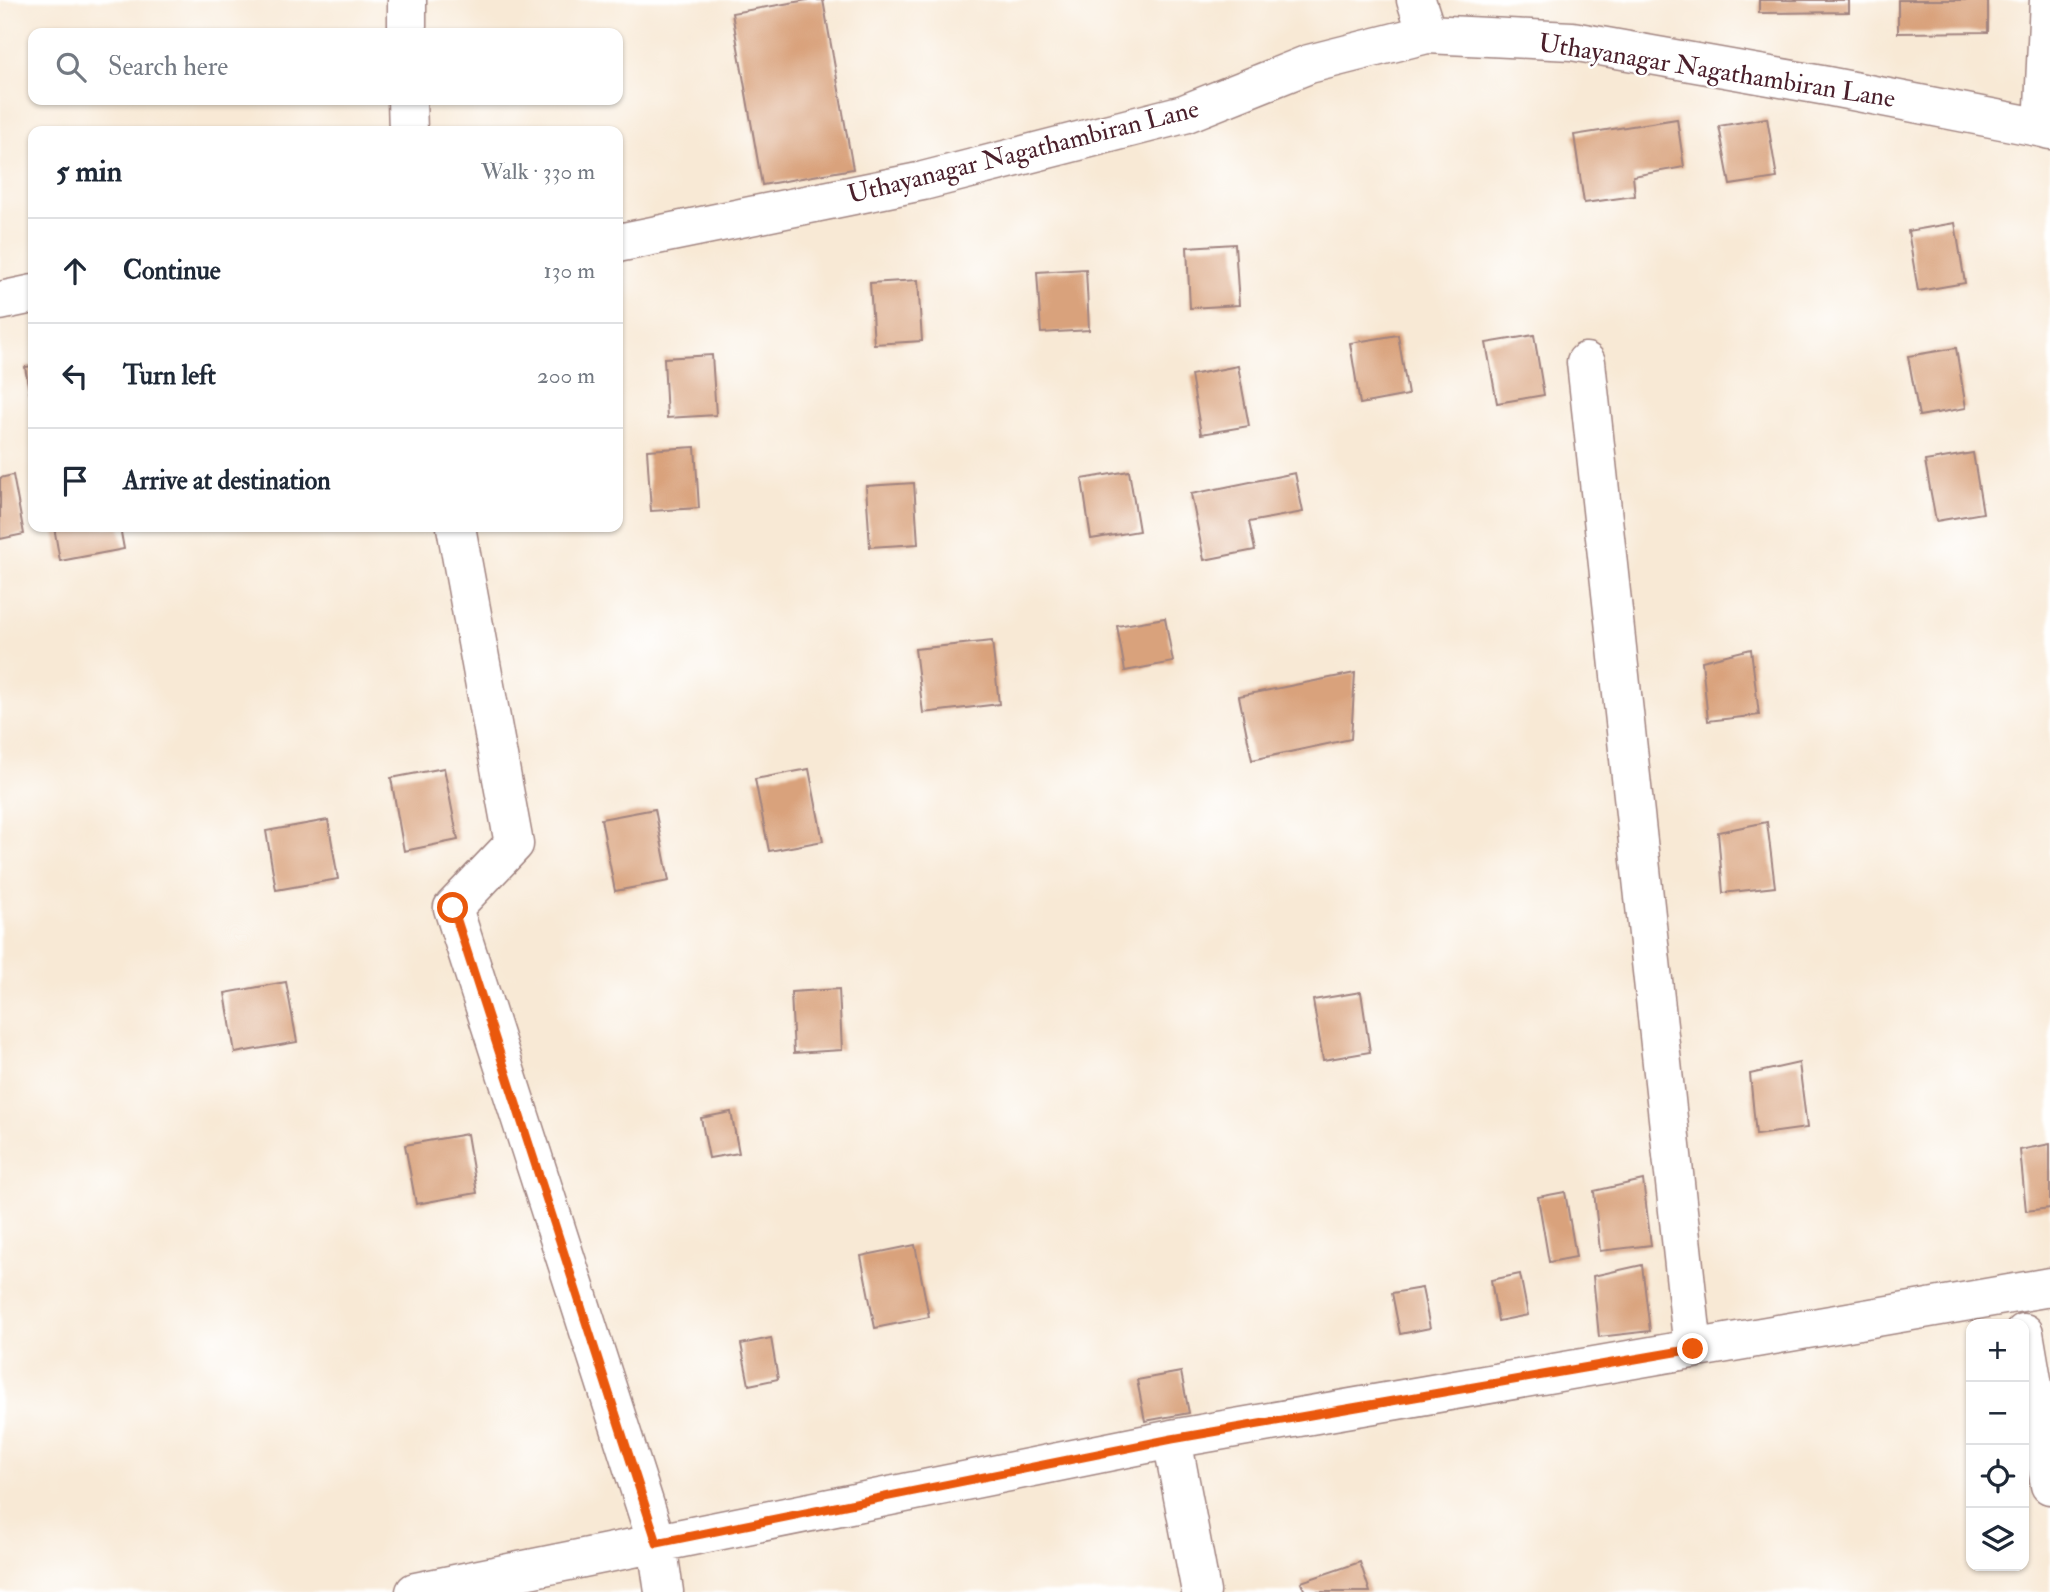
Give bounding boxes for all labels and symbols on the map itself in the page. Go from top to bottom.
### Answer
street label: Uthayanagar Nagathambiran Lane [1536,27,1898,115]
street label: Uthayanagar Nagathambiran Lane [844,93,1202,211]
route start [437,892,468,923]
route end [1677,1333,1708,1364]

